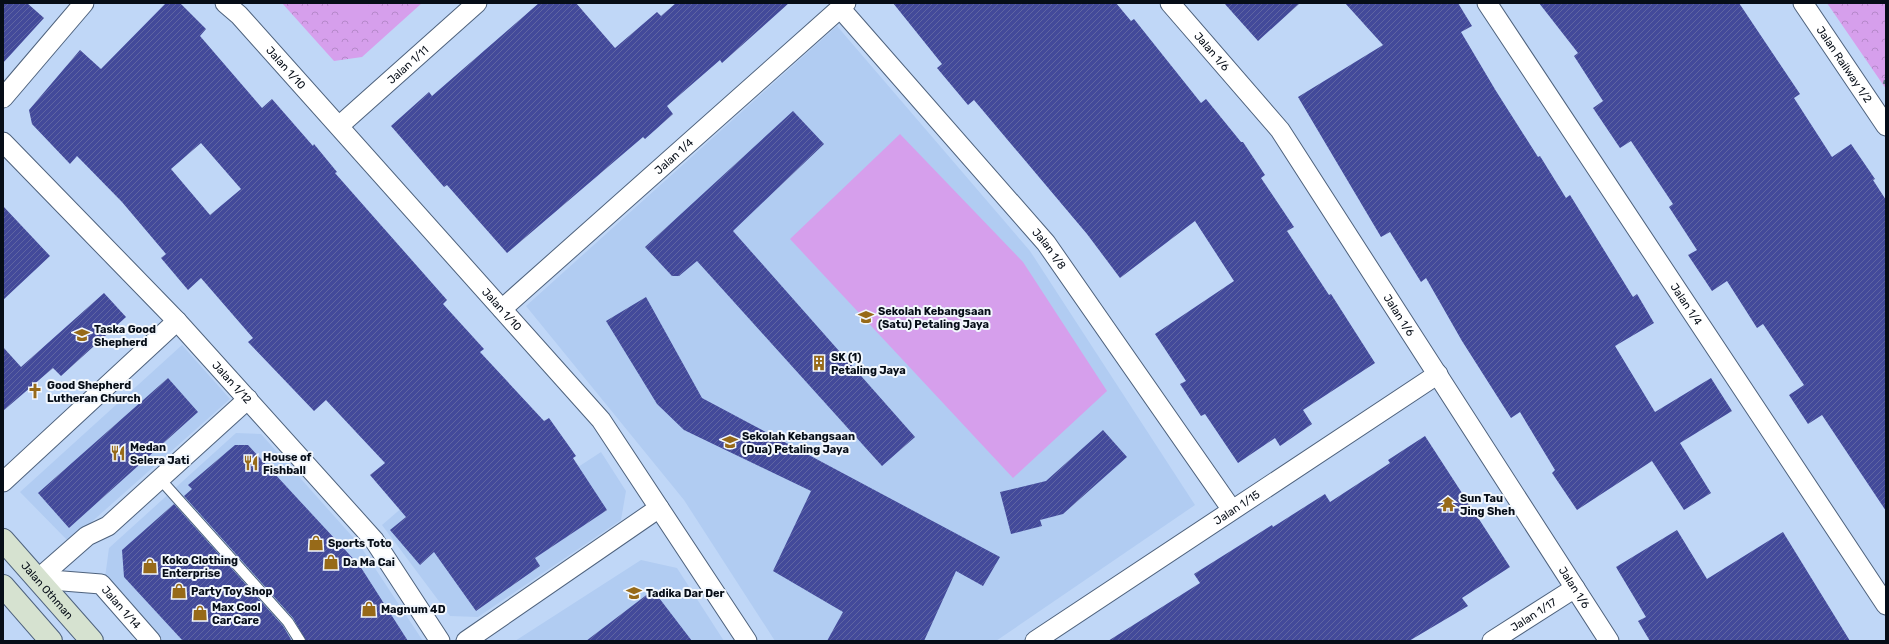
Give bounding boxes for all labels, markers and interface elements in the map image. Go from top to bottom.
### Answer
street label: Jalan Railway 1/2 [1814,24,1875,105]
street label: Jalan 1/6 [1192,29,1233,74]
street label: Jalan 1/11 [384,43,431,86]
street label: Jalan 1/10 [264,44,308,92]
street label: Jalan 1/4 [652,135,696,177]
street label: Jalan 1/8 [1030,226,1069,272]
street label: Jalan 1/4 [1668,281,1705,327]
street label: Jalan 1/10 [479,285,524,333]
street label: Jalan 1/6 [1381,292,1418,339]
place label: Sekolah Kebangsaan (Satu) Petaling Jaya [878,305,991,331]
school or university icon: Sekolah Kebangsaan (Satu) Petaling Jaya [857,308,875,326]
place label: Taska Good Shepherd [94,323,156,349]
school or university icon: Taska Good Shepherd [73,326,91,344]
place label: SK (1) Petaling Jaya [831,351,906,377]
building icon: SK (1) Petaling Jaya [810,354,828,372]
street label: Jalan 1/12 [210,358,254,406]
place label: Good Shepherd Lutheran Church [47,379,141,405]
church icon: Good Shepherd Lutheran Church [26,382,44,400]
place label: Sekolah Kebangsaan (Dua) Petaling Jaya [742,430,855,456]
school or university icon: Sekolah Kebangsaan (Dua) Petaling Jaya [721,433,739,451]
place label: Medan Selera Jati [130,441,189,467]
restaurant icon: Medan Selera Jati [109,444,127,462]
place label: House of Fishball [263,451,312,477]
restaurant icon: House of Fishball [242,454,260,472]
street label: Jalan 1/15 [1211,487,1263,527]
place label: Sun Tau Jing Sheh [1460,492,1515,518]
temple icon: Sun Tau Jing Sheh [1439,495,1457,513]
shop icon: Sports Toto [307,534,325,552]
place label: Sports Toto [328,537,392,550]
shop icon: Da Ma Cai [322,553,340,571]
place label: Koko Clothing Enterprise [162,554,238,580]
place label: Da Ma Cai [343,556,395,569]
shop icon: Koko Clothing Enterprise [141,557,159,575]
street label: Jalan Othman [19,559,76,622]
street label: Jalan 1/6 [1556,564,1593,611]
shop icon: Party Toy Shop [170,582,188,600]
street label: Jalan 1/14 [99,583,144,631]
school or university icon: Tadika Dar Der [625,584,643,602]
place label: Party Toy Shop [191,585,273,598]
place label: Tadika Dar Der [646,587,725,600]
street label: Jalan 1/17 [1508,595,1559,634]
shop icon: Magnum 4D [360,600,378,618]
place label: Max Cool Car Care [212,601,261,627]
place label: Magnum 4D [381,603,446,616]
shop icon: Max Cool Car Care [191,604,209,622]

